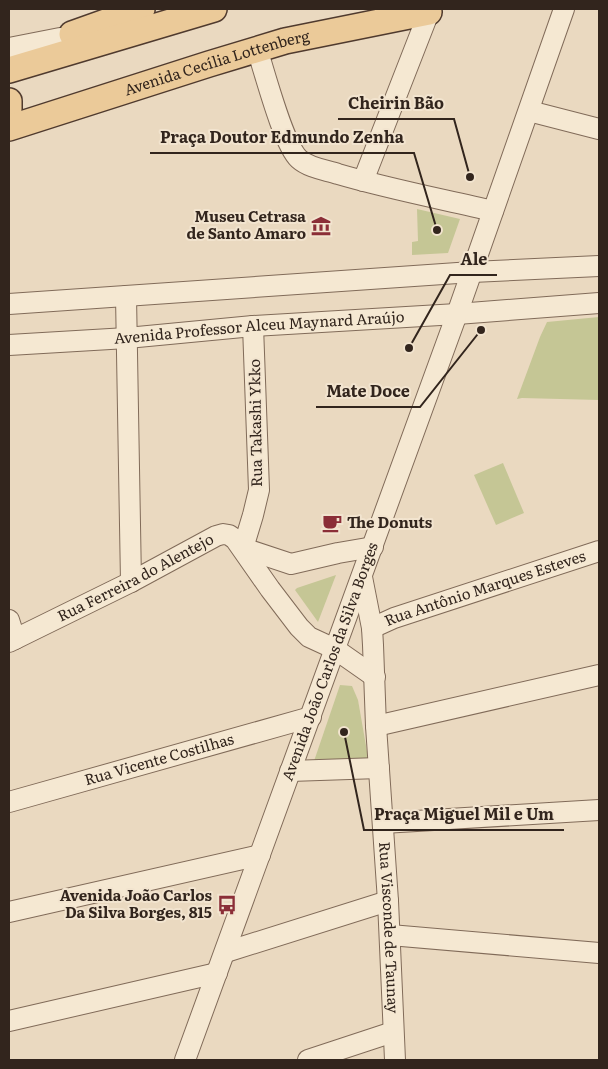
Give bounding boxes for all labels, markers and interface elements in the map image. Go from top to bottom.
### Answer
street label: Avenida Cecília Lottenberg [121,23,312,100]
callout: Cheirin Bão [338,88,454,119]
text: Cheirin Bão [348,90,444,114]
callout: Praça Doutor Edmundo Zenha [150,122,414,153]
text: Praça Doutor Edmundo Zenha [160,124,405,148]
place label: Museu Cetrasa de Santo Amaro [186,204,306,244]
museum icon: Museu Cetrasa de Santo Amaro [310,215,332,237]
callout: Ale [450,244,497,275]
text: Ale [461,246,487,270]
street label: Avenida Professor Alceu Maynard Araújo [113,304,405,349]
street label: Rua Takashi Ykko [242,358,267,487]
callout: Mate Doce [316,376,420,407]
text: Mate Doce [326,378,410,402]
place label: The Donuts [347,510,433,533]
cafe icon: The Donuts [321,512,343,534]
street label: Rua Ferreira do Alentejo [53,526,217,627]
street label: Avenida João Carlos da Silva Borges [275,538,383,784]
street label: Rua Antônio Marques Esteves [380,543,588,631]
street label: Rua Vicente Costilhas [81,726,236,790]
callout: Praça Miguel Mil e Um [364,799,564,830]
text: Praça Miguel Mil e Um [374,801,554,825]
street label: Rua Visconde de Taunay [374,841,406,1014]
place label: Avenida João Carlos Da Silva Borges, 815 [60,883,213,923]
bus stop icon: Avenida João Carlos Da Silva Borges, 815 [216,894,238,916]

